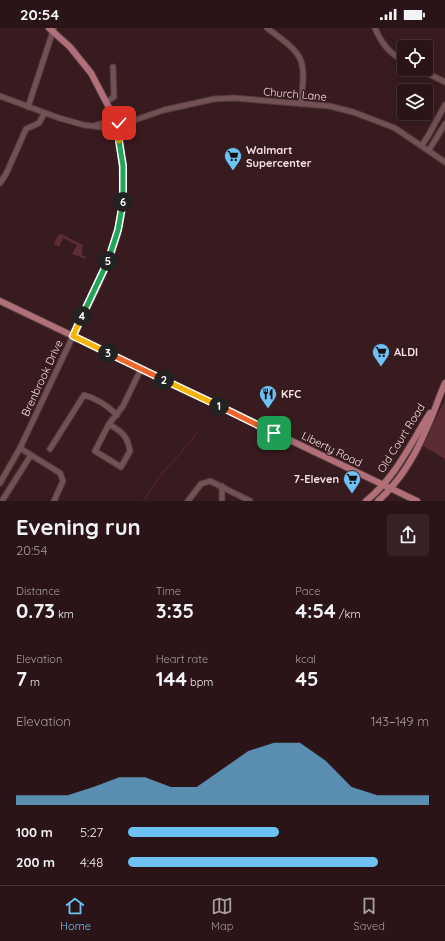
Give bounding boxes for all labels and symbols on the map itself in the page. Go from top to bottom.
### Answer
street label: Church Lane [263,84,327,104]
pin [102,106,136,140]
place label: Walmart Supercenter [246,143,312,170]
supermarket icon: Walmart Supercenter [223,146,243,171]
pin: 6 [113,192,133,212]
pin: 5 [98,251,118,271]
pin: 4 [72,306,92,326]
street label: Brenbrook Drive [18,337,66,419]
supermarket icon: ALDI [371,342,391,367]
pin: 3 [98,343,118,363]
place label: ALDI [394,345,418,359]
pin: 2 [154,370,174,390]
restaurant icon: KFC [258,384,278,409]
place label: KFC [281,387,301,401]
pin: 1 [209,396,229,416]
street label: Old Court Road [374,401,428,475]
pin [257,416,291,450]
street label: Liberty Road [299,428,365,470]
supermarket icon: 7-Eleven [342,469,362,494]
place label: 7-Eleven [294,472,339,486]

